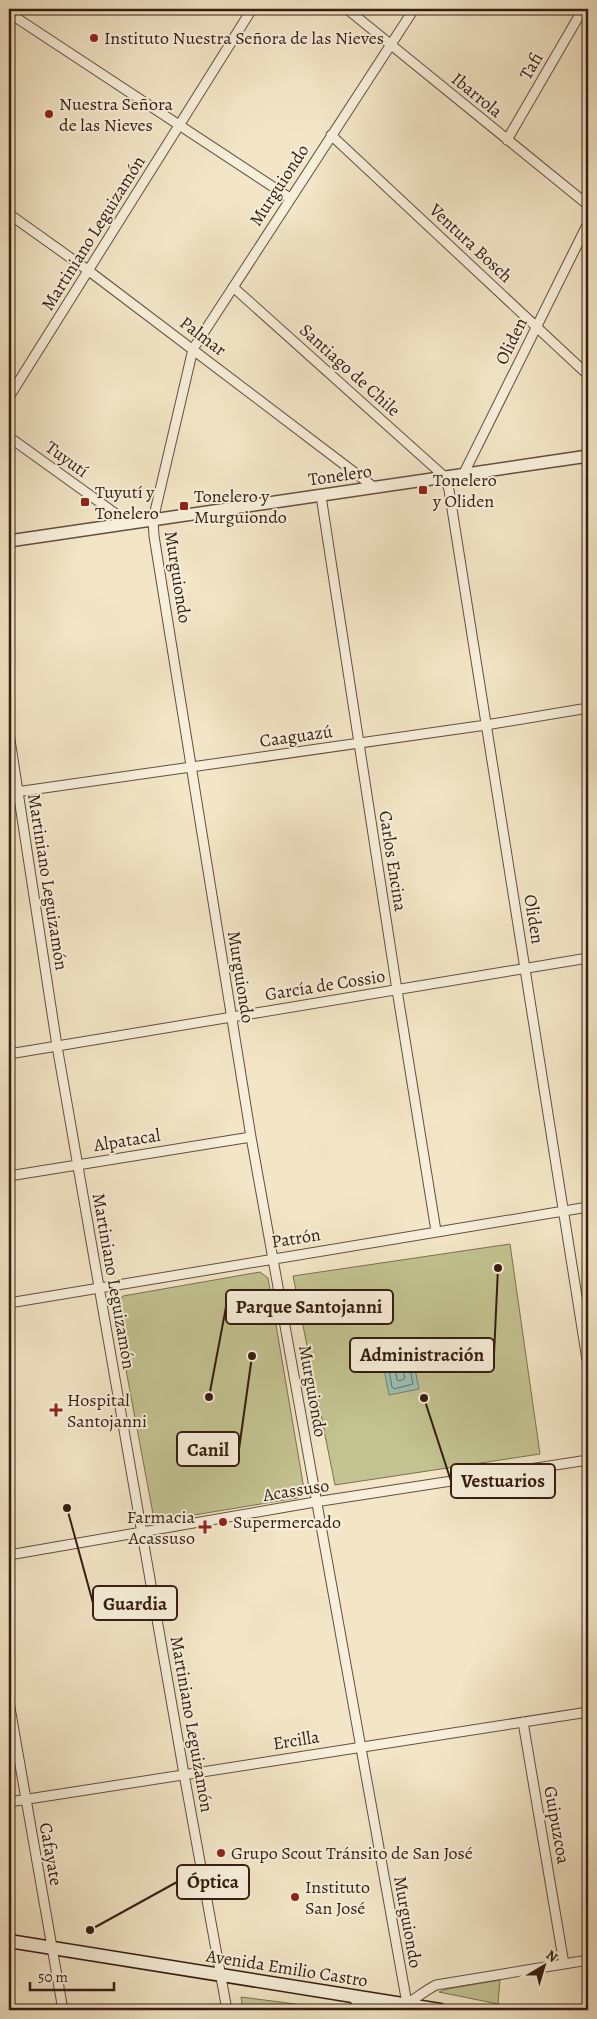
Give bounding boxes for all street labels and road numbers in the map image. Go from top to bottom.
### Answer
street label: Tafi [514,48,548,84]
street label: Ibarrola [446,67,508,123]
street label: Murguiondo [244,140,314,230]
street label: Martiniano Leguizamón [36,151,151,315]
street label: Ventura Bosch [423,197,518,288]
street label: Palmar [175,311,231,361]
street label: Oliden [489,313,533,369]
street label: Santiago de Chile [294,318,406,422]
street label: Tuyutí [41,435,93,483]
street label: Tonelero [307,459,373,491]
street label: Murguiondo [159,529,197,625]
street label: Caaguazú [258,719,334,753]
street label: Martiniano Leguizamón [22,792,74,972]
street label: Carlos Encina [373,809,413,914]
street label: Oliden [518,893,550,945]
street label: Murguiondo [222,929,260,1025]
street label: García de Cossio [263,964,387,1006]
street label: Alpatacal [91,1123,163,1157]
street label: Martiniano Leguizamón [87,1191,141,1371]
street label: Patrón [270,1222,322,1254]
street label: Murguiondo [293,1343,333,1439]
street label: Acassuso [260,1473,331,1507]
street label: Martiniano Leguizamón [165,1634,219,1814]
street label: Ercilla [271,1724,322,1756]
street label: Guipuzcoa [538,1784,576,1866]
street label: Cafayate [34,1821,68,1887]
street label: Murguiondo [388,1874,428,1970]
street label: Avenida Emilio Castro [204,1943,369,1993]

